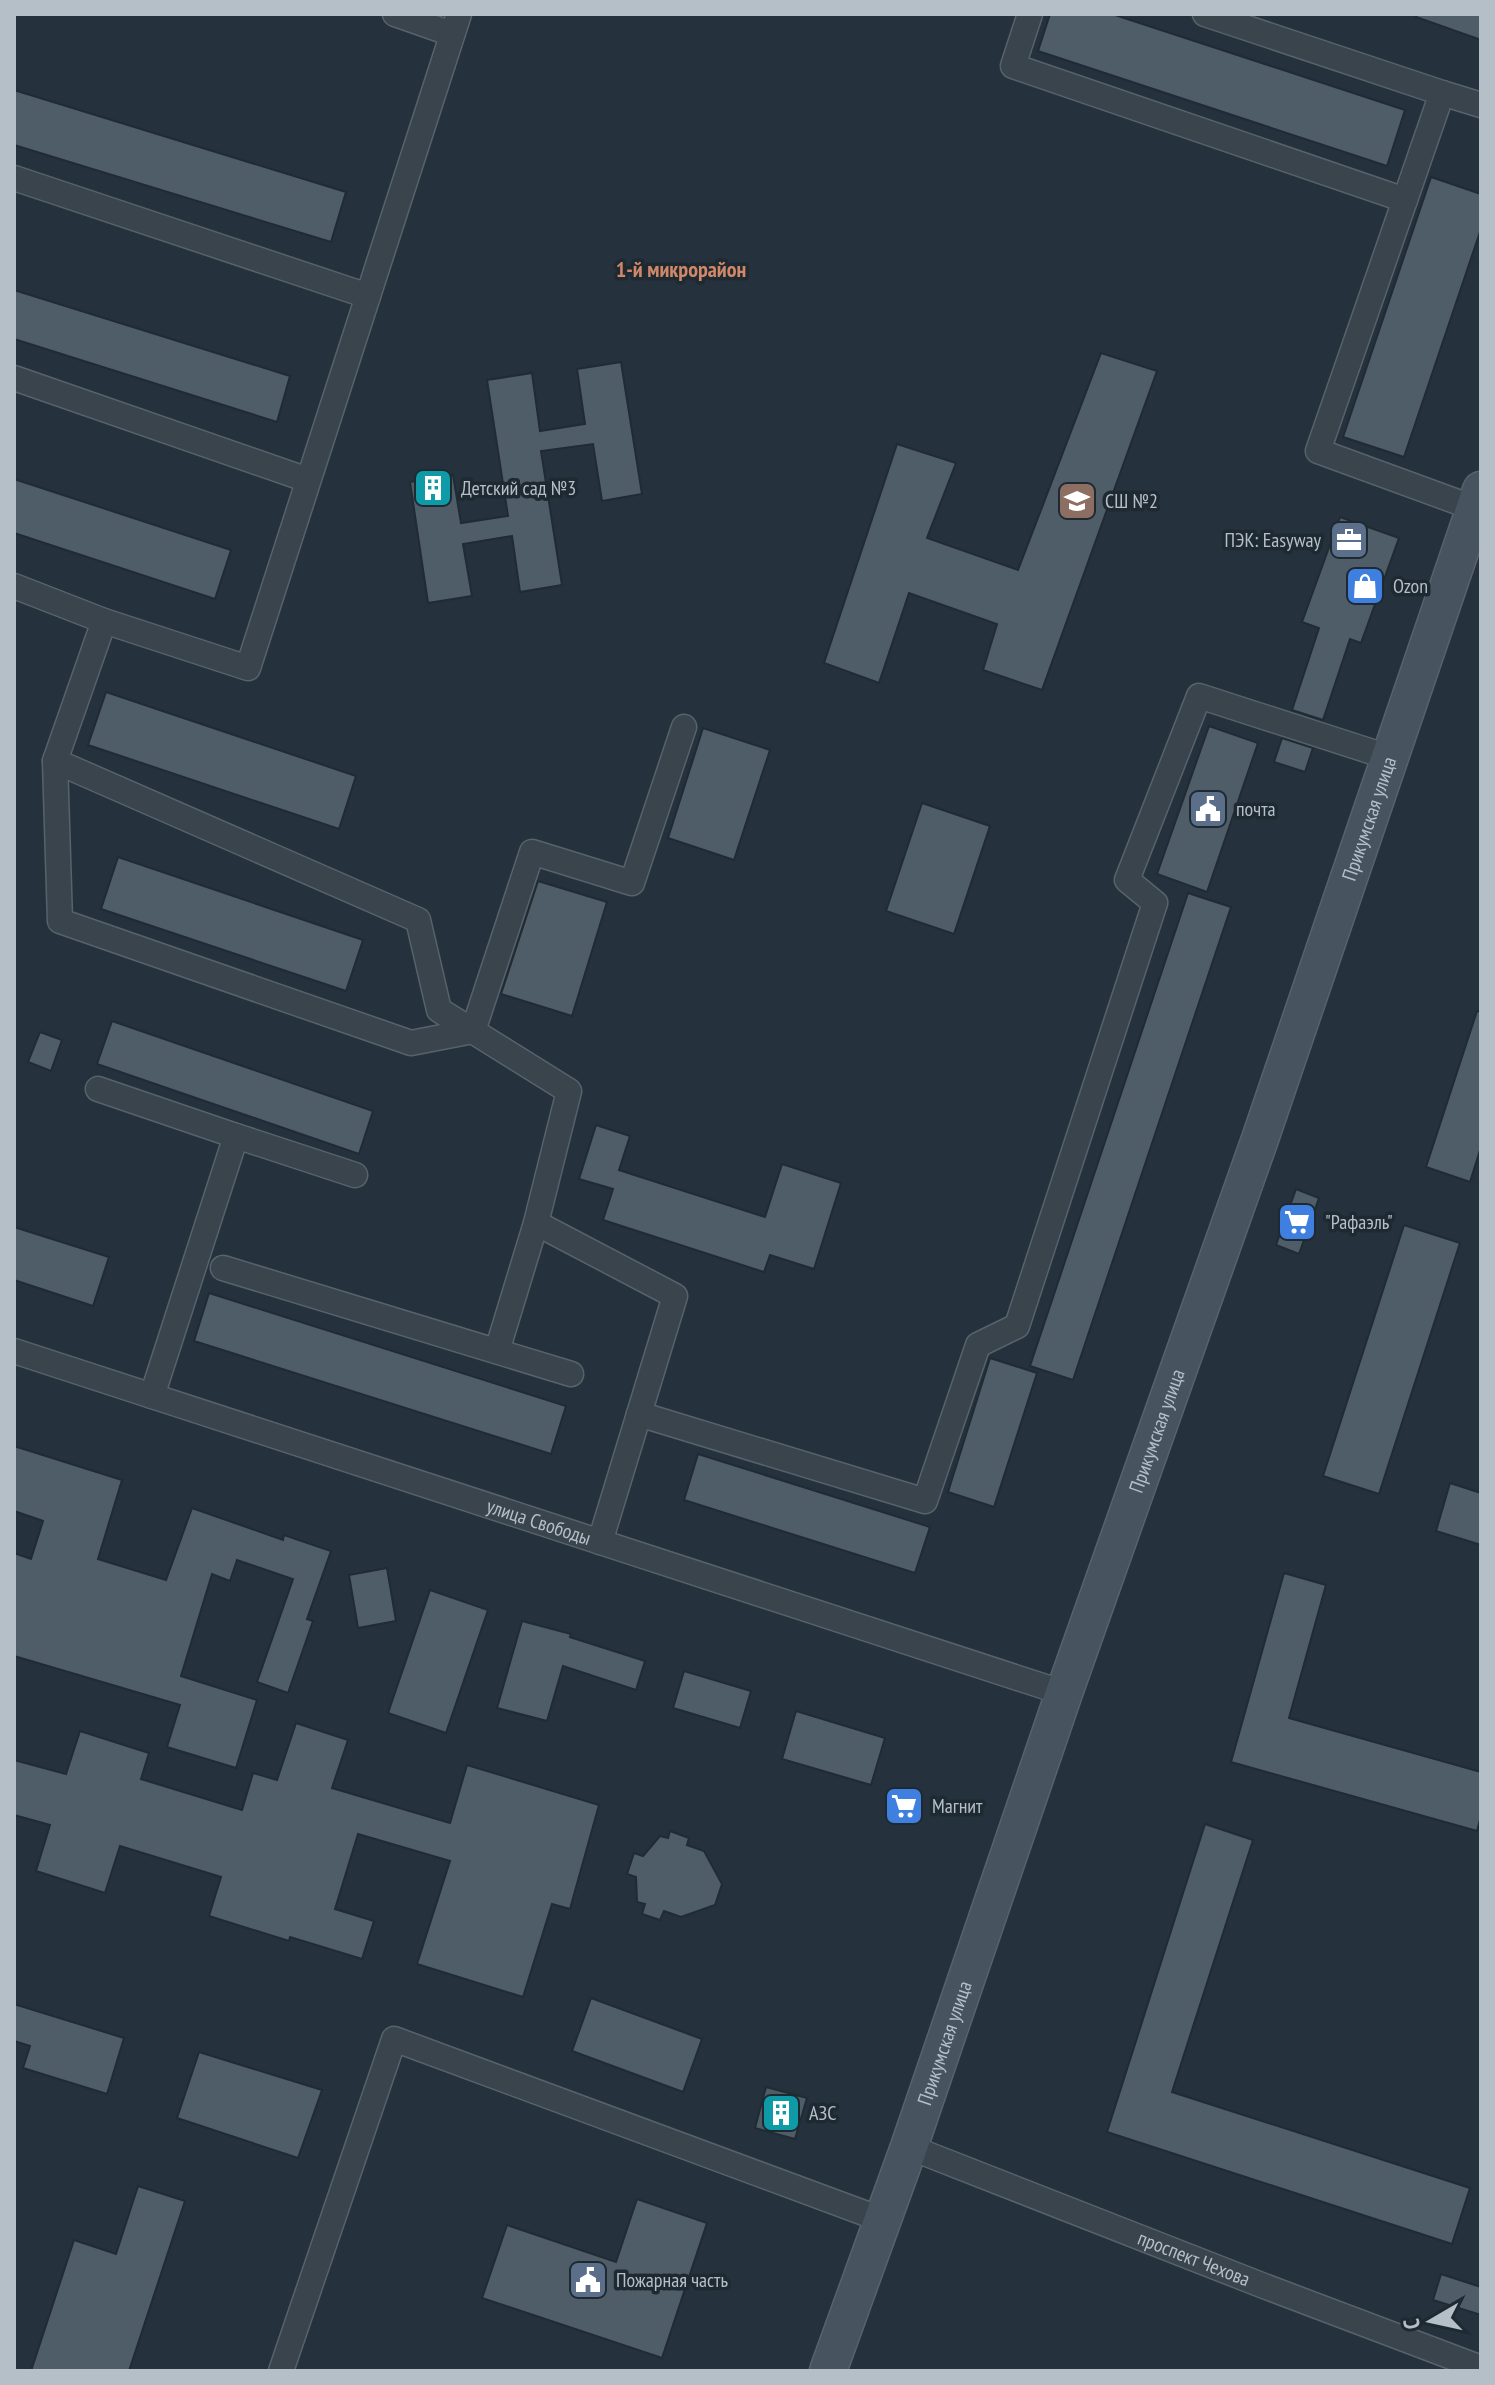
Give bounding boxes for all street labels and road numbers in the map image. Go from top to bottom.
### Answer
street label: Прикумская улица [1336,753,1402,884]
street label: Прикумская улица [1123,1365,1191,1496]
street label: улица Свободы [483,1493,594,1551]
street label: Прикумская улица [911,1978,978,2109]
street label: проспект Чехова [1134,2225,1254,2292]

